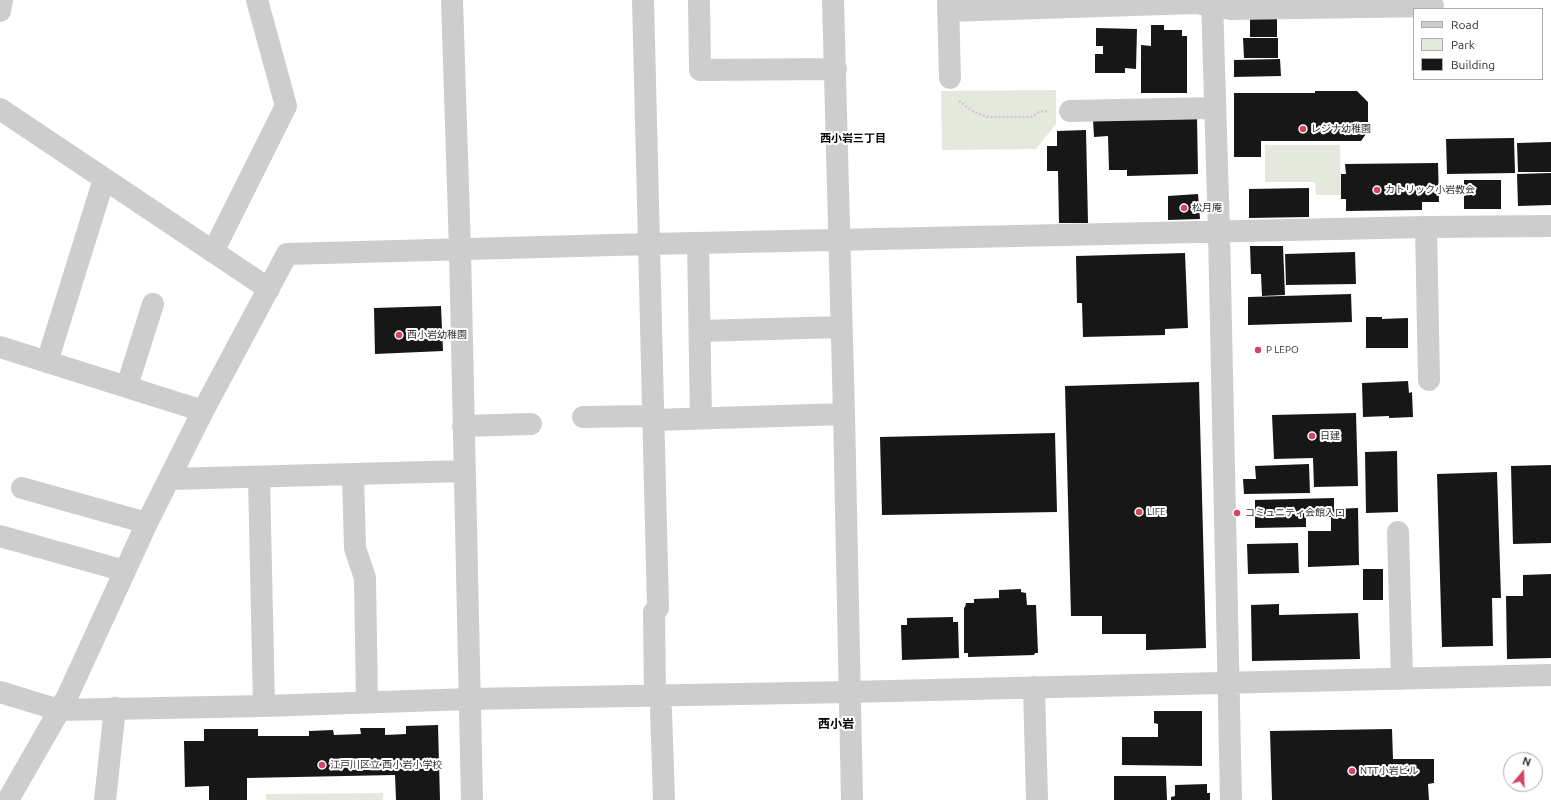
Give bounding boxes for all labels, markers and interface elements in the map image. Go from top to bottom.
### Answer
legend [1413,8,1543,80]
text: Road [1451,18,1479,31]
text: Park [1451,38,1475,51]
text: Building [1451,58,1495,71]
place label: レジナ幼稚園 [1311,123,1371,135]
marker: レジナ幼稚園 [1298,124,1308,134]
district label: 西小岩三丁目 [820,131,886,145]
place label: カトリック小岩教会 [1385,184,1475,196]
marker: カトリック小岩教会 [1372,185,1382,195]
place label: 松月庵 [1192,202,1222,214]
marker: 松月庵 [1179,203,1189,213]
place label: 西小岩幼稚園 [407,329,467,341]
marker: 西小岩幼稚園 [394,330,404,340]
place label: P LEPO [1266,344,1299,356]
marker: P LEPO [1253,345,1263,355]
place label: 日建 [1320,430,1340,442]
marker: 日建 [1307,431,1317,441]
place label: LIFE [1147,506,1166,518]
marker: LIFE [1134,507,1144,517]
place label: コミュニティ会館入口 [1245,507,1345,519]
marker: コミュニティ会館入口 [1232,508,1242,518]
district label: 西小岩 [818,717,854,731]
north arrow [1503,752,1543,792]
text: N [1521,755,1532,769]
place label: 江戸川区立 西小岩小学校 [330,759,442,771]
marker: 江戸川区立 西小岩小学校 [317,760,327,770]
place label: NTT小岩ビル [1360,765,1418,777]
marker: NTT小岩ビル [1347,766,1357,776]

